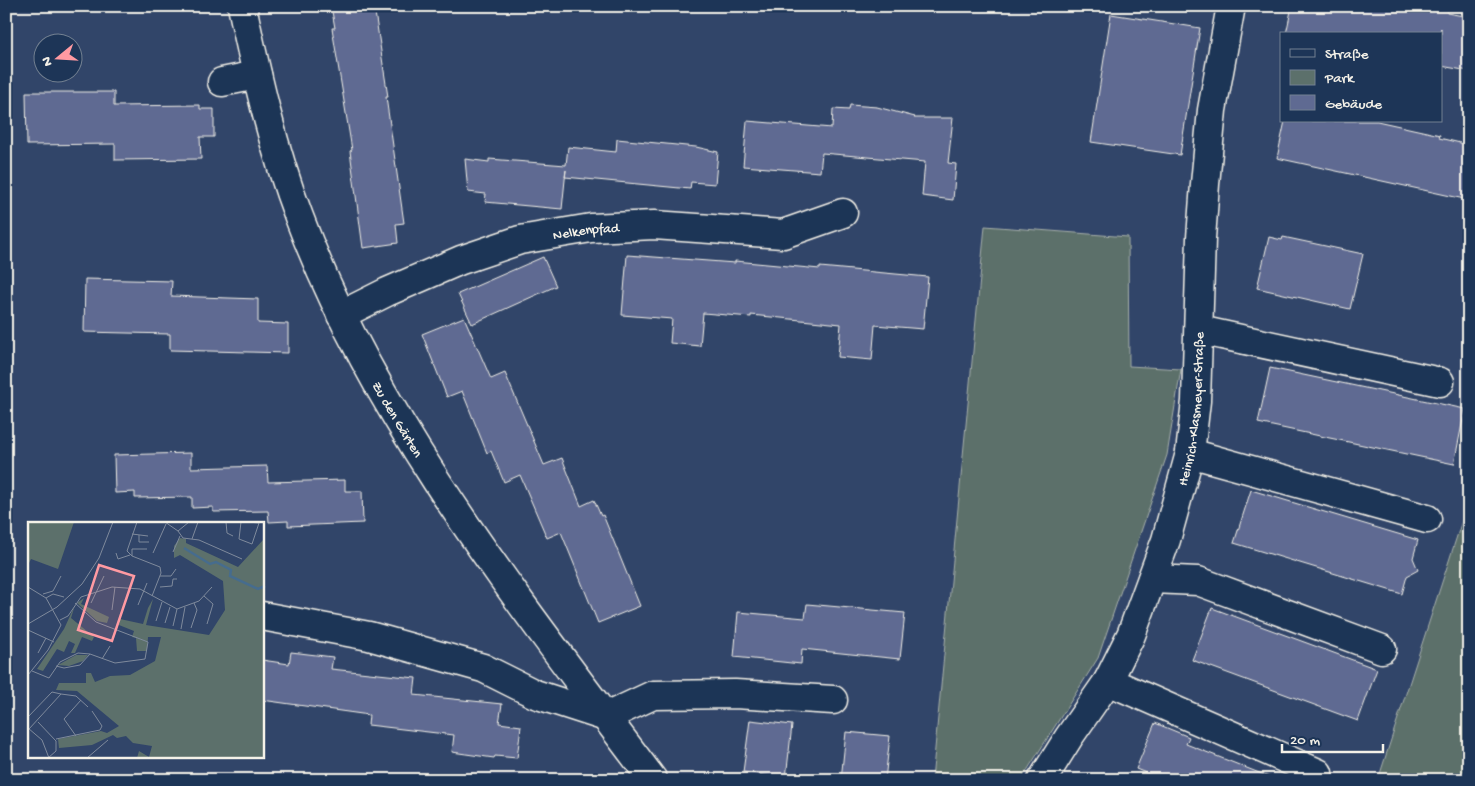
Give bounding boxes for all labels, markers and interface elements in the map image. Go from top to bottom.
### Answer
north arrow [32,32,82,82]
legend [1280,32,1442,122]
text: Straße [1325,46,1369,64]
text: N [39,54,58,68]
text: Park [1324,70,1355,88]
text: Gebäude [1325,96,1382,114]
street label: Nelkenpfad [552,221,621,245]
street label: Heinrich-Klasmeyer-Straße [1175,331,1209,488]
street label: Zu den Gärten [367,379,425,462]
inset map [28,522,264,758]
scale bar [1282,721,1384,753]
text: 20 m [1290,732,1320,750]

